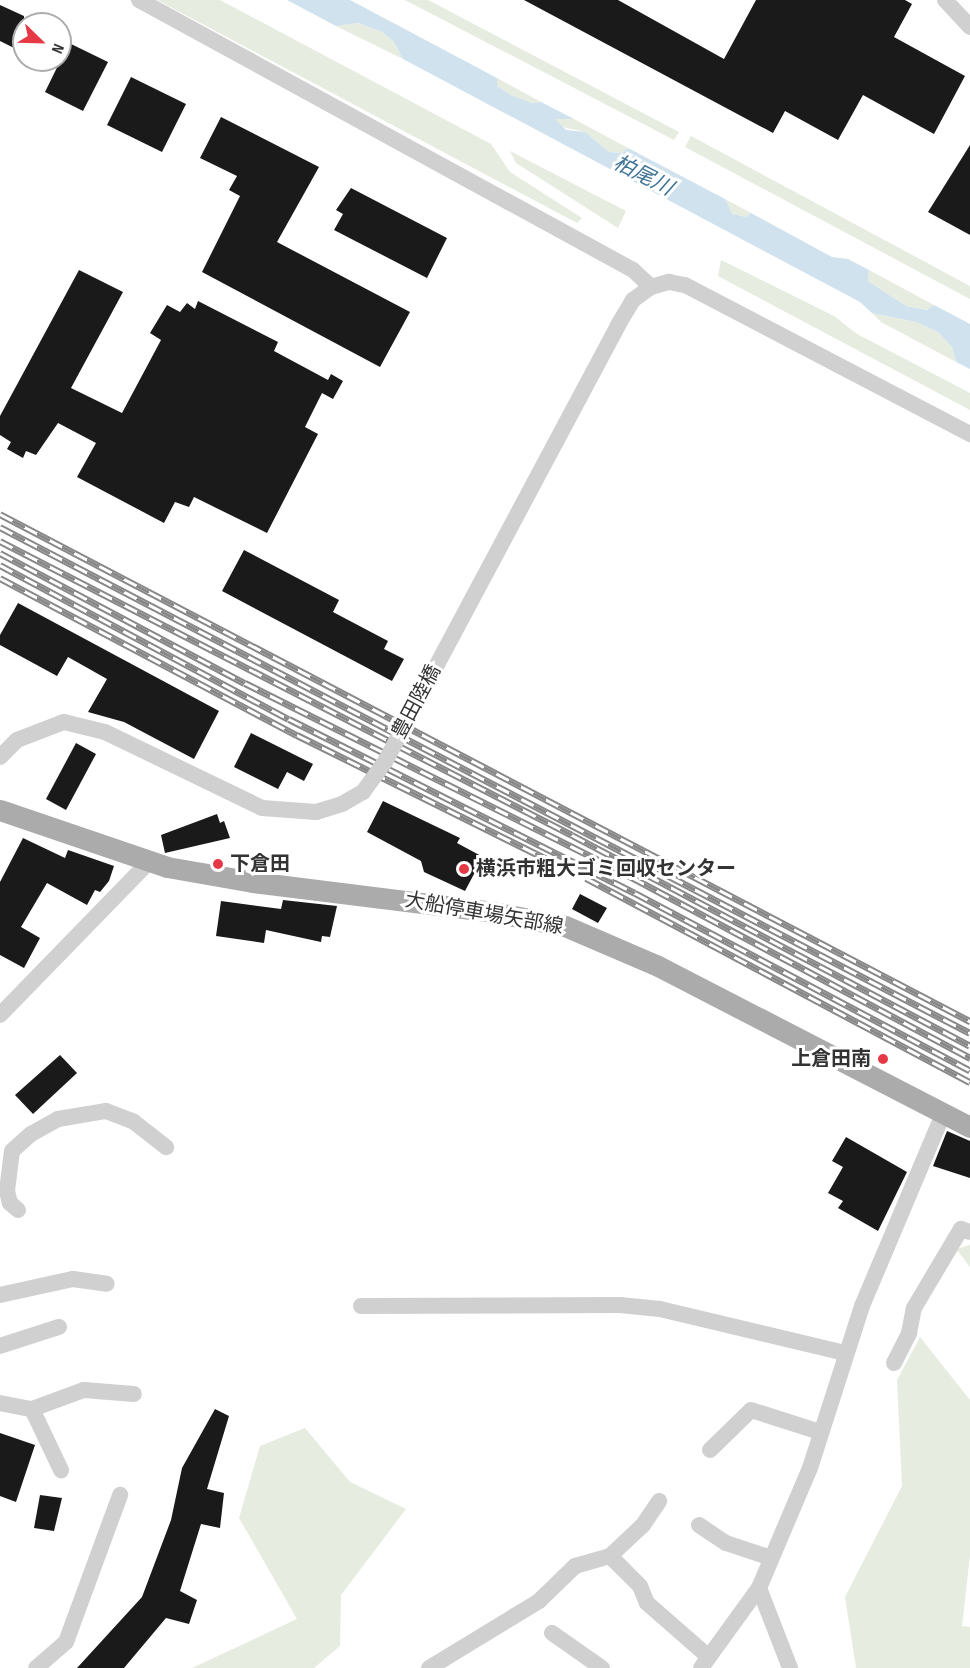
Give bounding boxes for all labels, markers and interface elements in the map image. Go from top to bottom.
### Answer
north arrow [12,12,72,72]
text: N [47,41,68,56]
water label: 柏尾川 [609,150,677,202]
street label: 豊田陸橋 [388,661,446,743]
place label: 下倉田 [230,852,290,876]
marker: 下倉田 [211,857,225,871]
place label: 横浜市粗大ゴミ回収センター [476,857,736,881]
marker: 横浜市粗大ゴミ回収センター [457,862,471,876]
street label: 大船停車場矢部線 [403,888,565,940]
place label: 上倉田南 [791,1047,871,1071]
marker: 上倉田南 [876,1052,890,1066]

